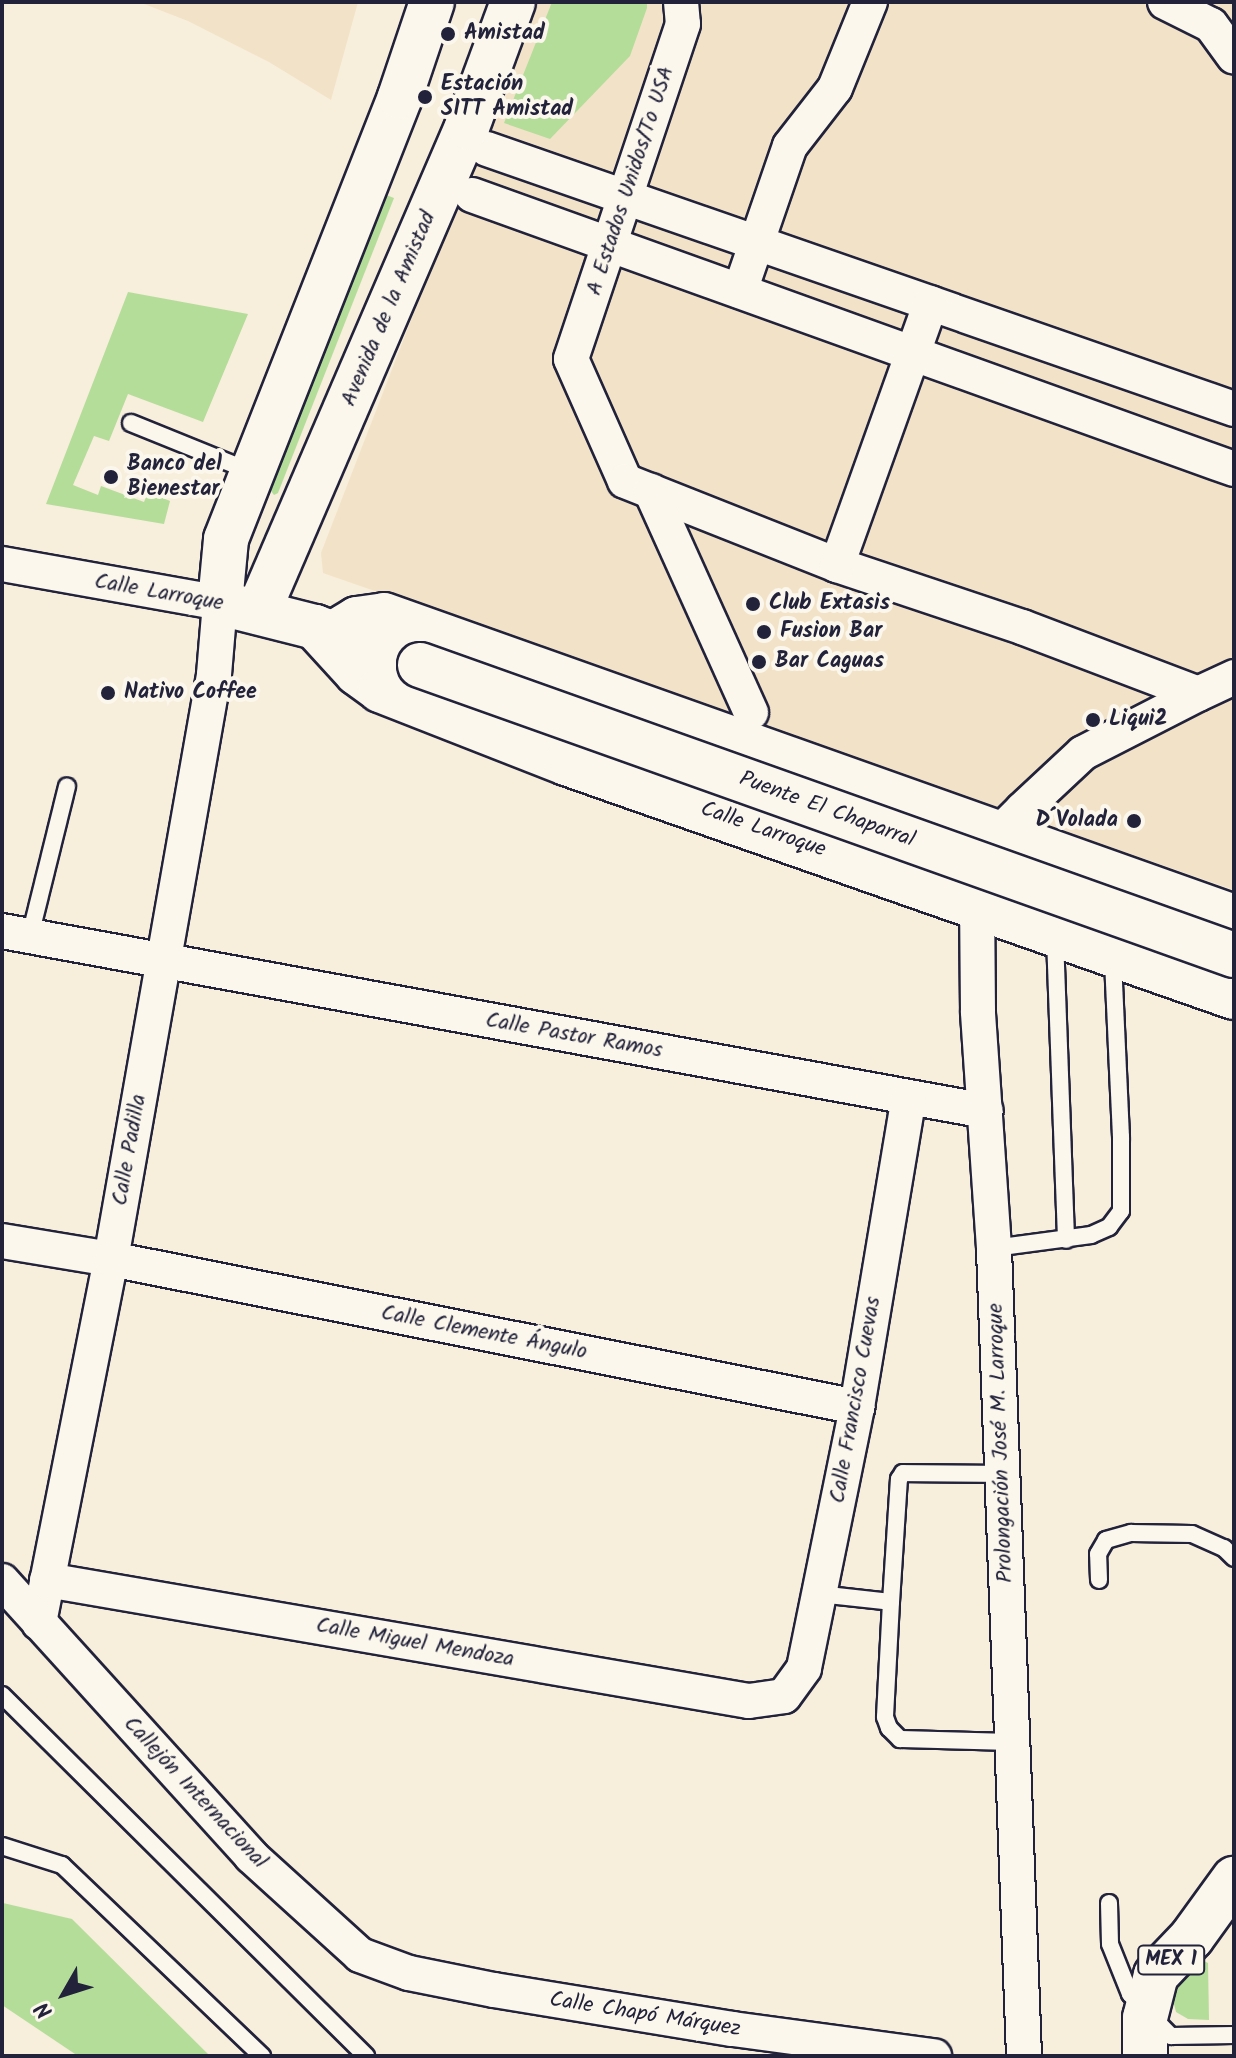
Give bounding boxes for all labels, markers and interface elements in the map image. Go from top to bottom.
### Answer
place label: Amistad [464,21,545,47]
marker: Amistad [439,25,457,43]
street label: A Estados Unidos/To USA [581,63,681,299]
place label: Estación SITT Amistad [441,71,573,122]
marker: Estación SITT Amistad [416,88,434,106]
street label: Avenida de la Amistad [336,208,442,410]
place label: Banco del Bienestar [127,451,222,502]
marker: Banco del Bienestar [102,468,120,486]
street label: Calle Larroque [92,569,226,617]
place label: Club Extasis [769,591,890,617]
marker: Club Extasis [744,595,762,613]
place label: Fusion Bar [780,619,882,645]
marker: Fusion Bar [755,623,773,641]
place label: Bar Caguas [775,649,884,675]
marker: Bar Caguas [750,653,768,671]
place label: Nativo Coffee [124,680,257,706]
marker: Nativo Coffee [99,684,117,702]
place label: Liqui2 [1109,707,1167,733]
marker: Liqui2 [1084,711,1102,729]
street label: Puente El Chaparral [736,766,918,854]
street label: Calle Larroque [697,796,829,864]
place label: D´Volada [1036,808,1118,834]
marker: D´Volada [1125,812,1143,830]
street label: Calle Pastor Ramos [483,1007,665,1065]
street label: Calle Padilla [107,1092,153,1208]
street label: Calle Francisco Cuevas [825,1295,887,1505]
street label: Calle Clemente Ángulo [379,1300,589,1366]
street label: Prolongación José M. Larroque [983,1303,1019,1583]
street label: Calle Miguel Mendoza [314,1613,516,1673]
street label: Callejón Internacional [117,1711,273,1875]
road number: MEX 1 [1137,1944,1205,1976]
north arrow [24,1954,104,2034]
street label: Calle Chapó Márquez [548,1987,742,2043]
text: N [27,1993,63,2026]

